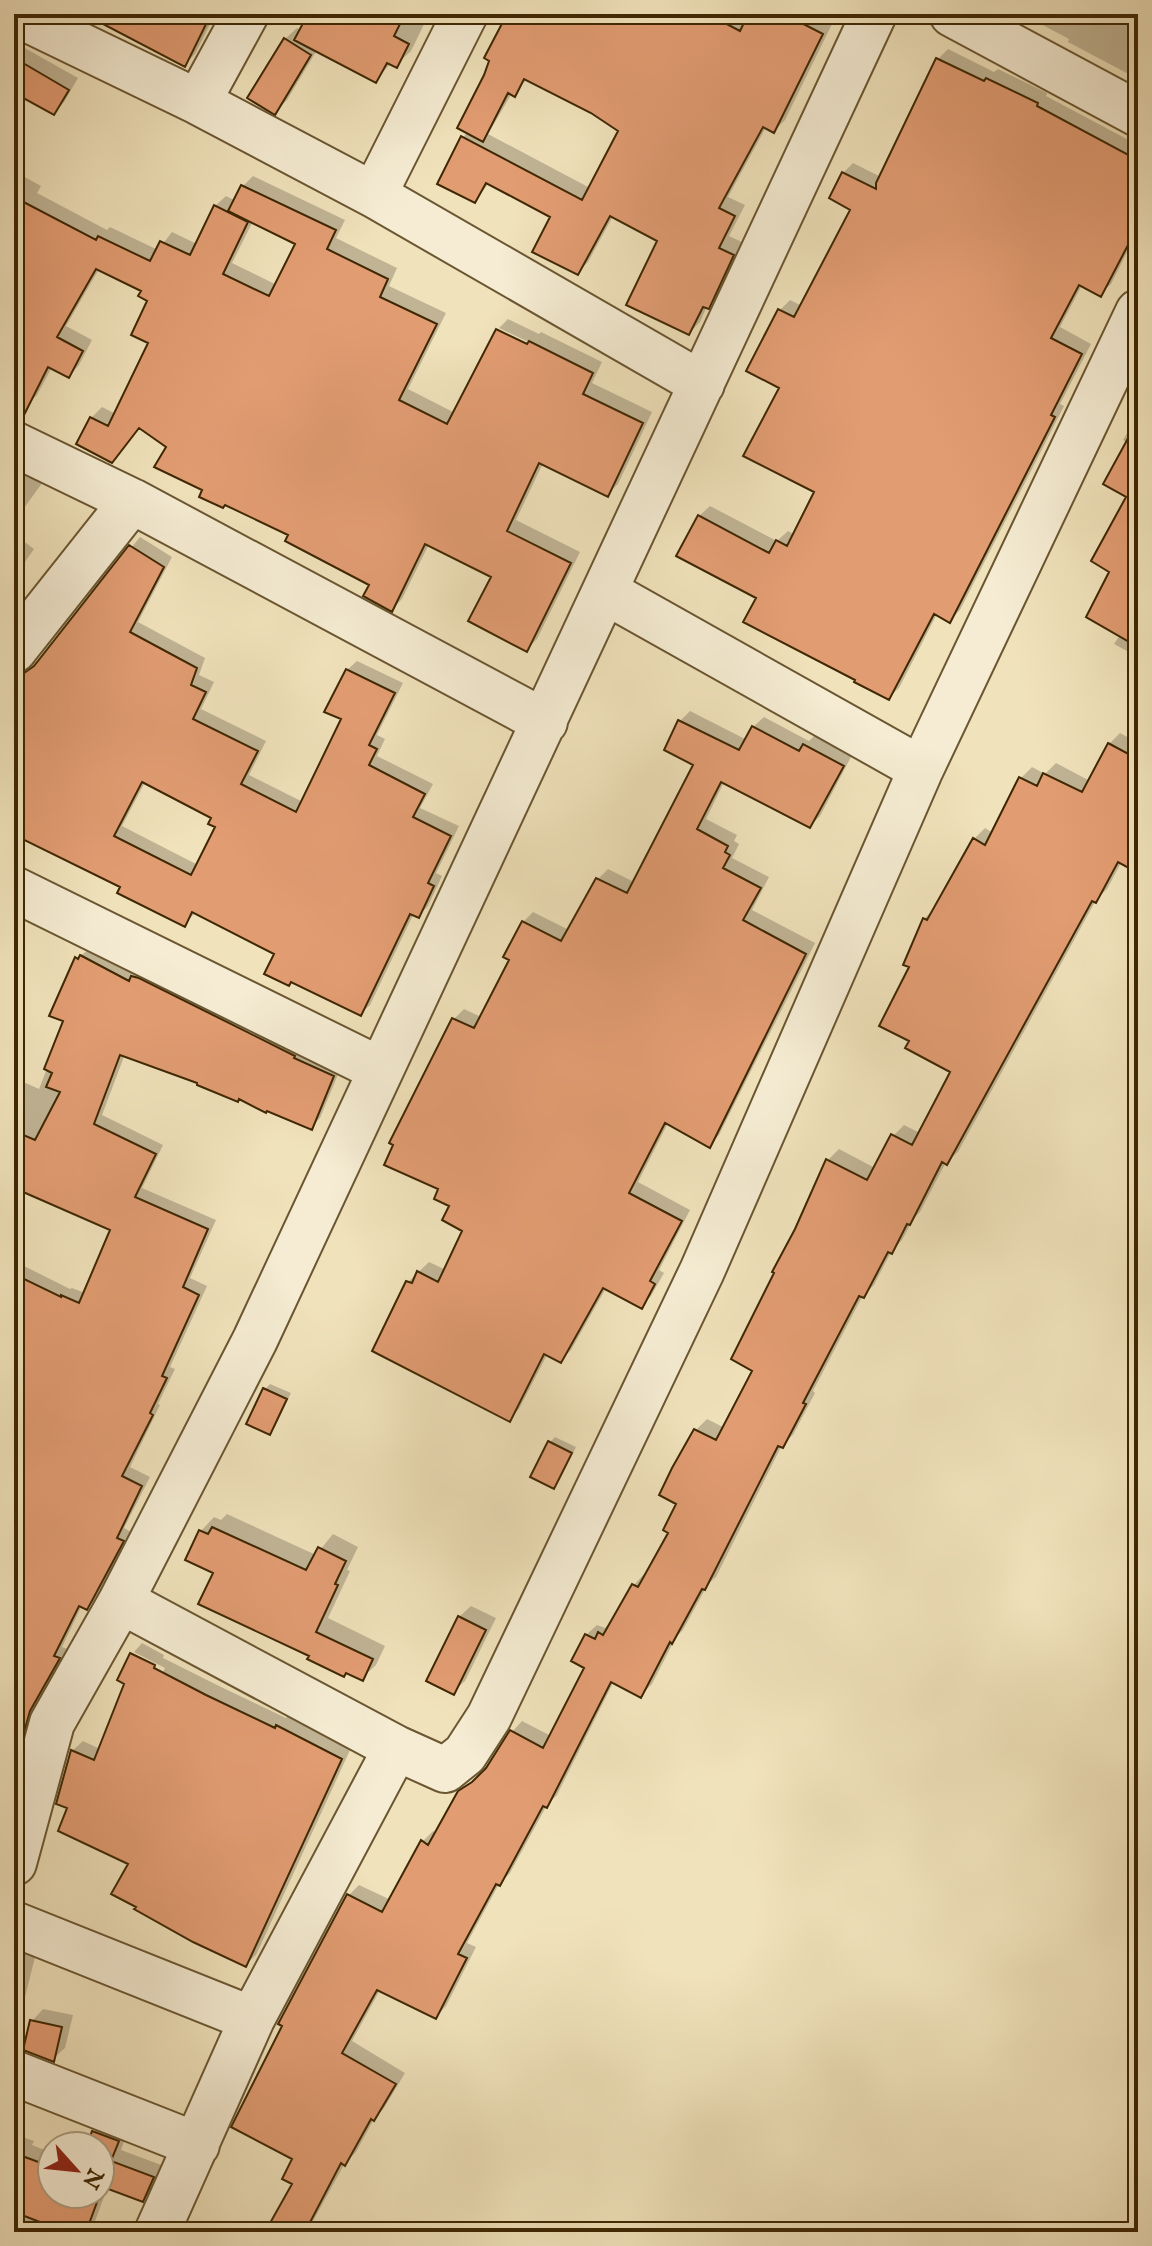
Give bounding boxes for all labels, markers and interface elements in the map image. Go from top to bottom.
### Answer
north arrow [36,2130,116,2210]
text: N [75,2162,109,2193]

